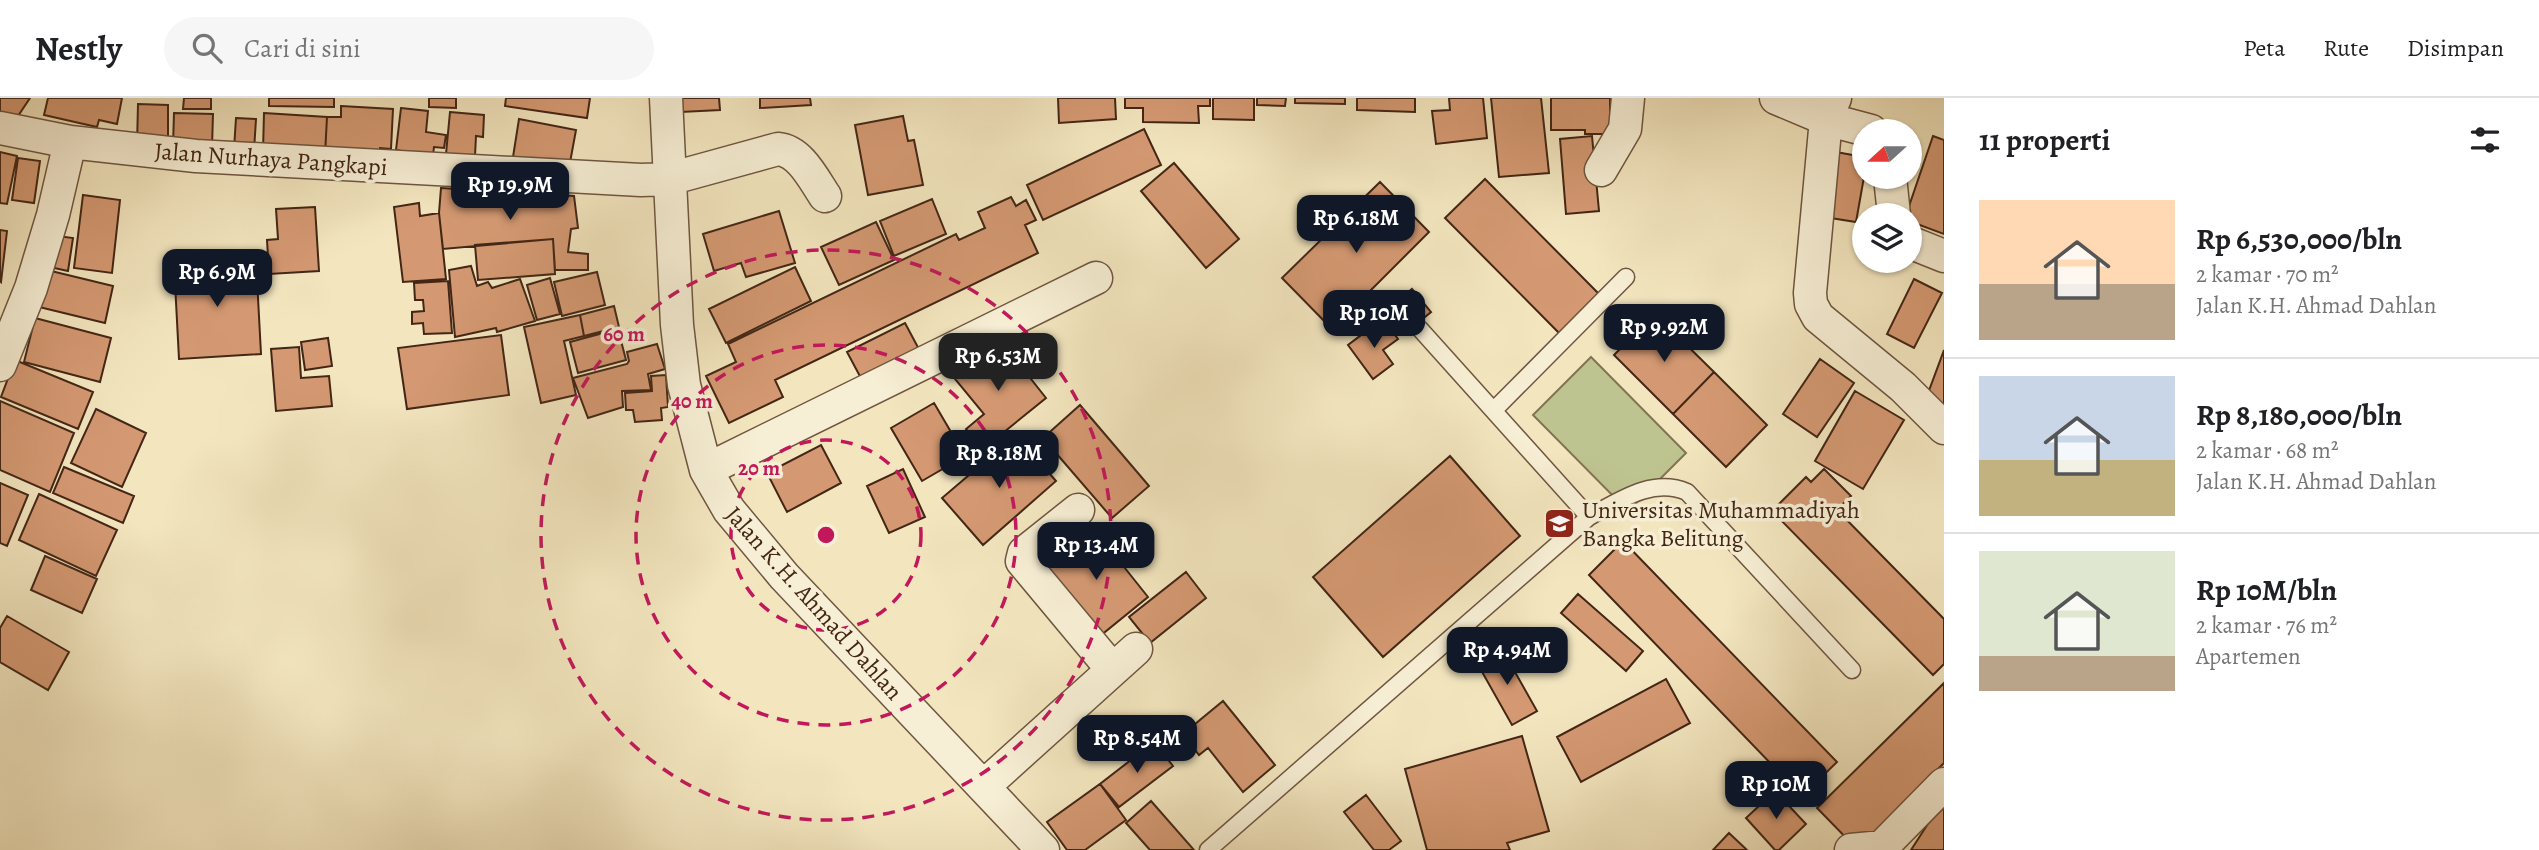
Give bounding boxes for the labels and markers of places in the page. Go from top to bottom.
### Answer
pin: Rp 19.9M [438,162,582,222]
pin: Rp 6.18M [1284,195,1428,255]
pin: Rp 6.9M [152,250,282,309]
pin: Rp 10M [1317,290,1431,350]
pin: Rp 9.92M [1592,304,1736,364]
pin: Rp 6.53M [926,334,1070,393]
pin: Rp 8.18M [927,430,1071,490]
place label: Universitas Muhammadiyah Bangka Belitung [1582,494,1860,554]
school or university icon: Universitas Muhammadiyah Bangka Belitung [1542,507,1576,541]
pin: Rp 13.4M [1024,522,1168,582]
centre of rings [814,523,838,547]
pin: Rp 4.94M [1435,628,1579,687]
pin: Rp 8.54M [1065,716,1209,775]
pin: Rp 10M [1719,762,1833,821]

